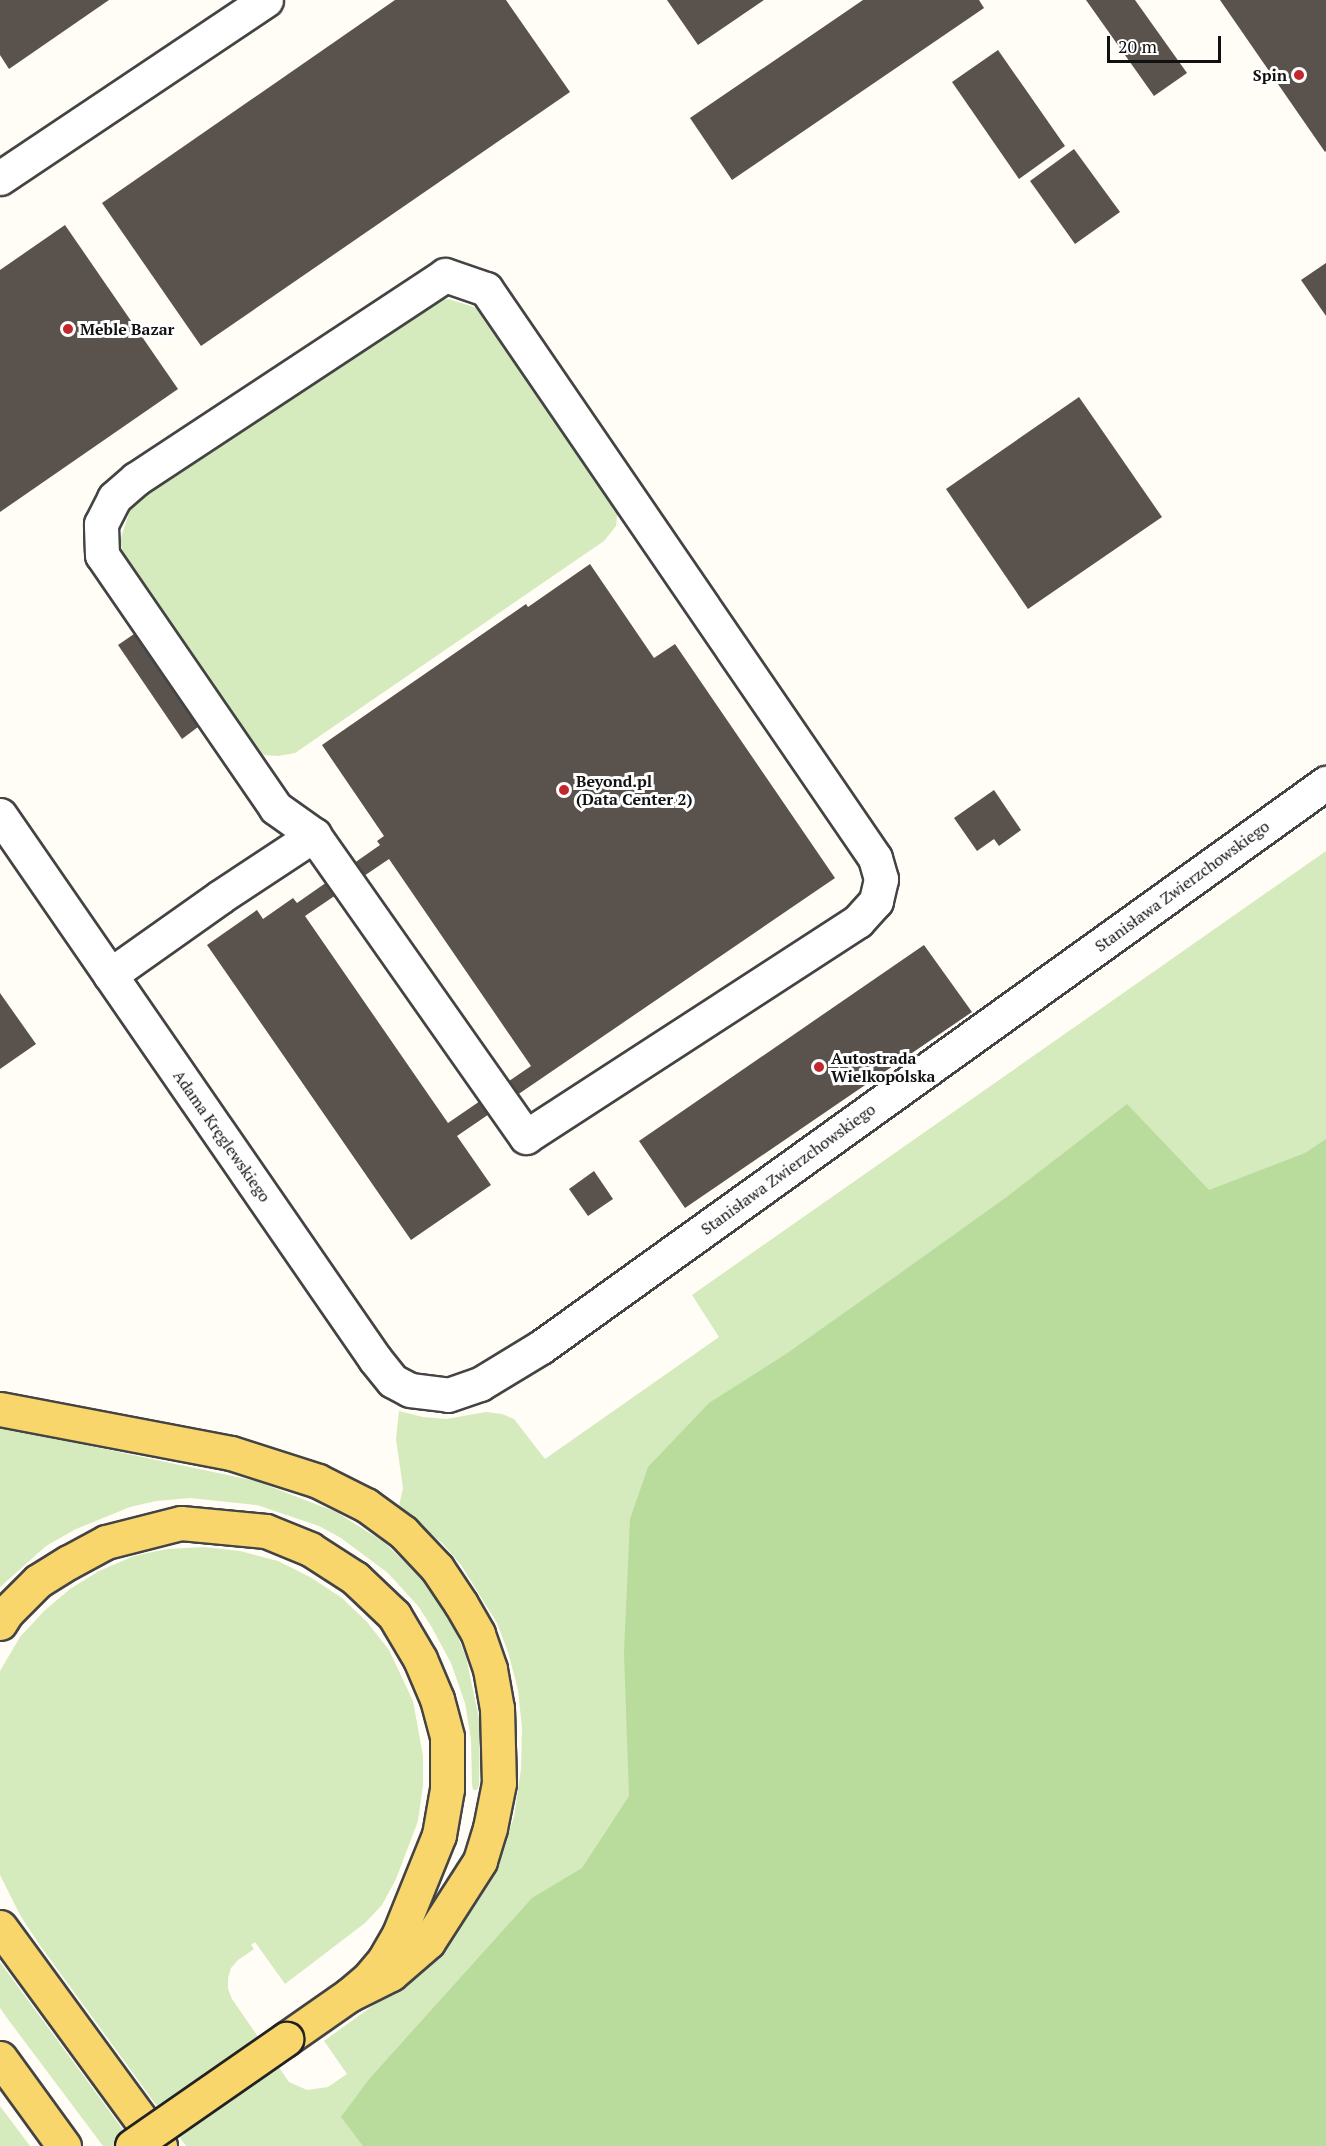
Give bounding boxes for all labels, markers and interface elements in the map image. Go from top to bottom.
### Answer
scale bar [1110,24,1224,62]
text: 20 m [1118,34,1157,58]
place label: Spin [1253,65,1287,85]
marker: Spin [1292,68,1306,82]
place label: Meble Bazar [80,319,174,339]
marker: Meble Bazar [61,322,75,336]
place label: Beyond.pl (Data Center 2) [576,771,693,809]
marker: Beyond.pl (Data Center 2) [557,783,571,797]
street label: Stanisława Zwierzchowskiego [1091,816,1273,956]
place label: Autostrada Wielkopolska [831,1048,935,1086]
marker: Autostrada Wielkopolska [812,1060,826,1074]
street label: Adama Kręglewskiego [169,1066,275,1206]
street label: Stanisława Zwierzchowskiego [697,1099,879,1239]

